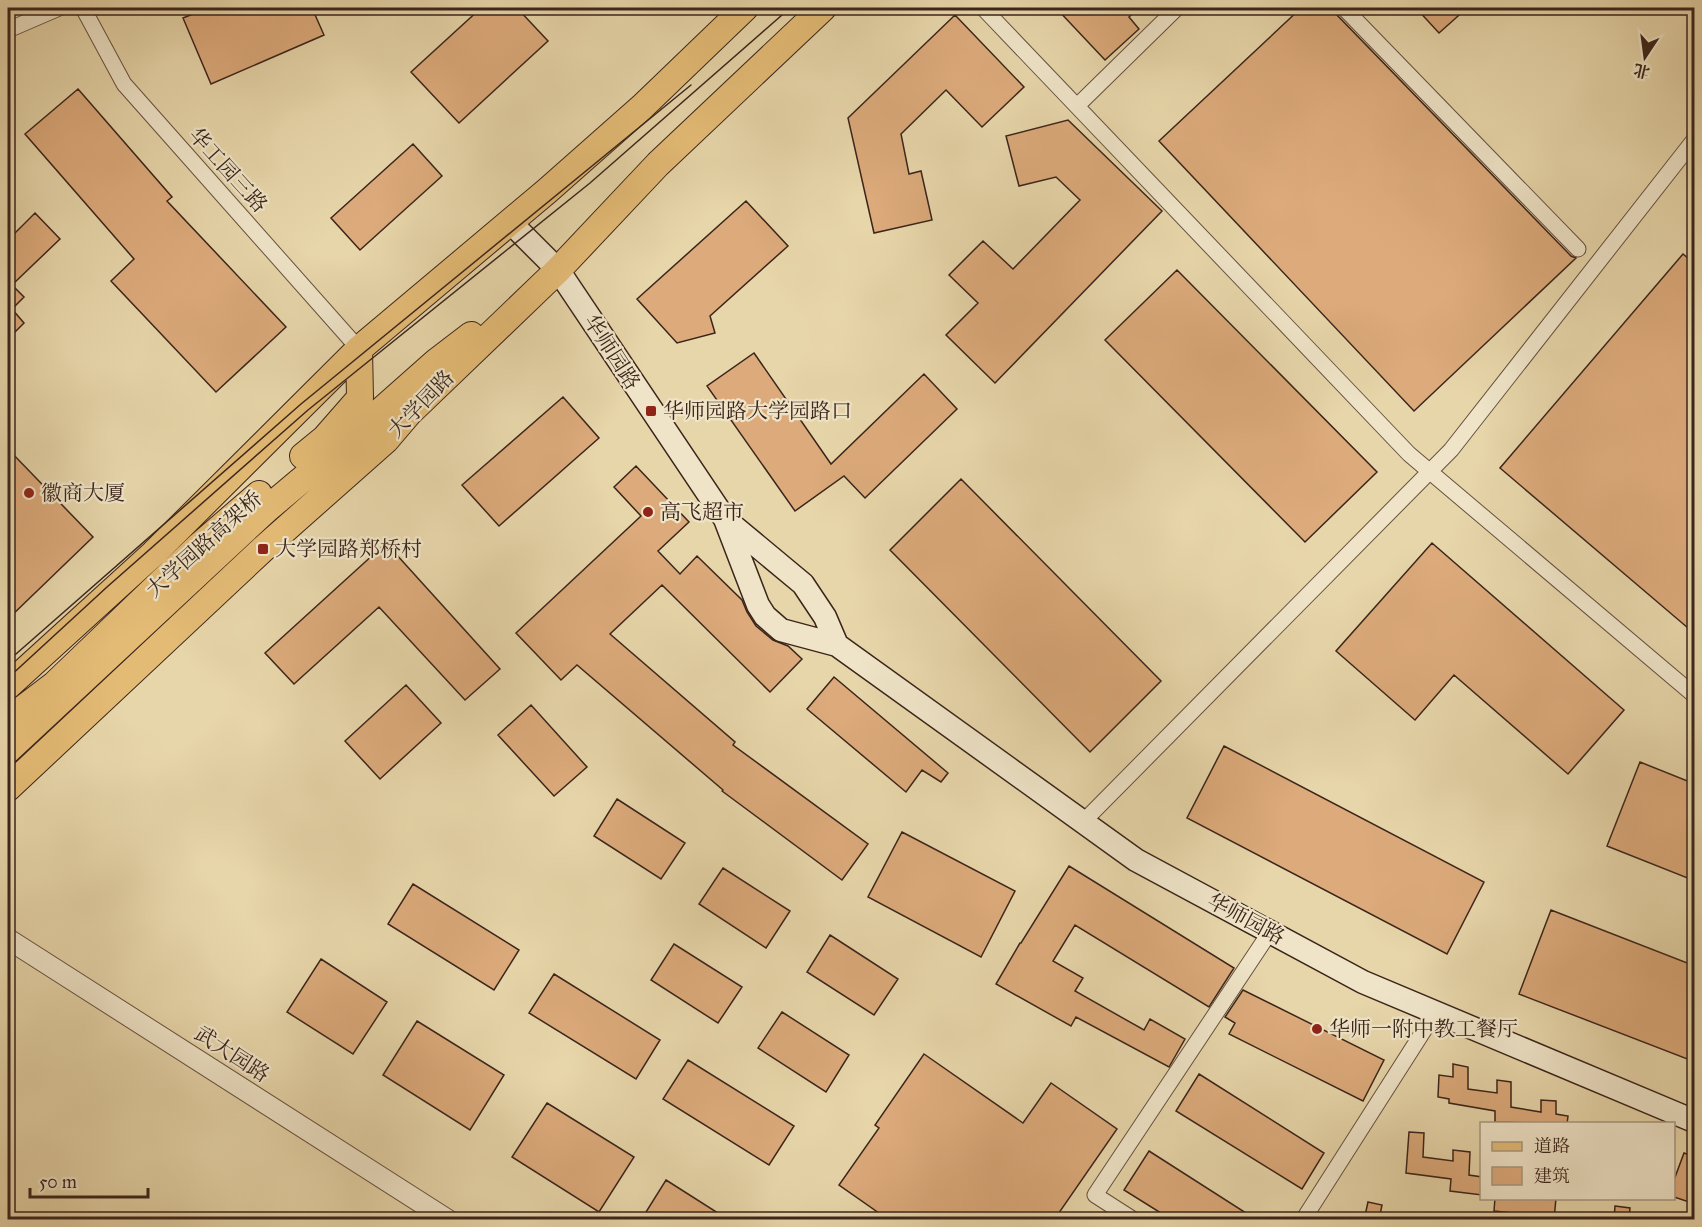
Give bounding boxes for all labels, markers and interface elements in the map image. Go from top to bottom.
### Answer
north arrow [1615,27,1675,87]
text: 北 [1632,60,1652,82]
street label: 华工园三路 [183,122,273,218]
street label: 华师园路 [578,310,646,394]
street label: 大学园路 [382,365,460,443]
place label: 华师园路大学园路口 [663,398,852,424]
marker: 华师园路大学园路口 [644,404,658,418]
place label: 徽商大厦 [41,480,125,506]
street label: 大学园路高架桥 [141,485,267,603]
marker: 徽商大厦 [22,486,36,500]
place label: 高飞超市 [660,499,744,525]
marker: 高飞超市 [641,505,655,519]
place label: 大学园路郑桥村 [275,536,422,562]
marker: 大学园路郑桥村 [256,542,270,556]
street label: 华师园路 [1203,888,1289,950]
place label: 华师一附中教工餐厅 [1329,1016,1518,1042]
street label: 武大园路 [190,1020,274,1088]
marker: 华师一附中教工餐厅 [1310,1022,1324,1036]
legend [1480,1122,1675,1200]
text: 道路 [1534,1135,1570,1157]
scale bar [30,1161,148,1199]
text: 建筑 [1534,1165,1570,1187]
text: 50 m [39,1171,77,1193]

